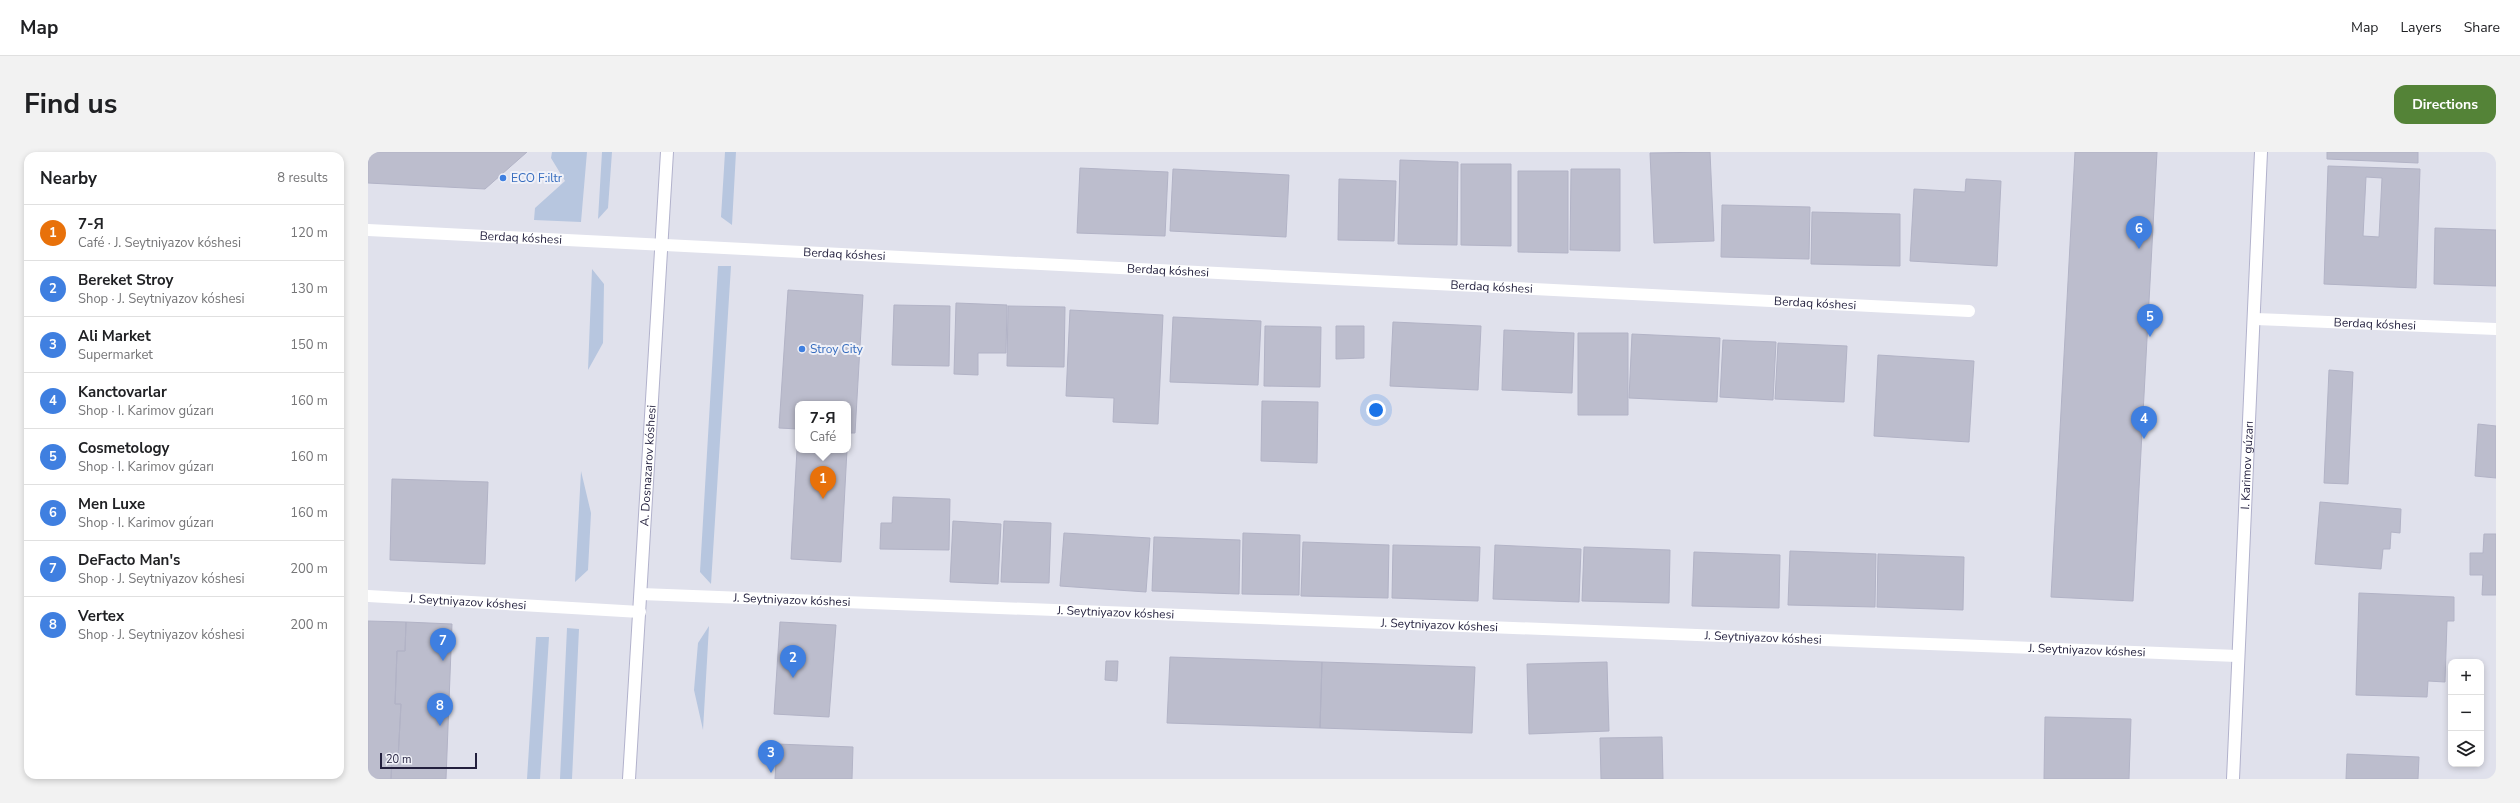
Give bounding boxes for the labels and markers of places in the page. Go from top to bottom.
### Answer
place label: ECO F:iltr [511,170,563,186]
marker: ECO F:iltr [498,173,508,183]
pin: 6 [2126,216,2152,249]
pin: 5 [2137,304,2163,337]
place label: Stroy City [810,341,864,357]
marker: Stroy City [797,344,807,354]
pin: 4 [2131,406,2157,439]
pin: 1 [810,466,836,499]
pin: 7 [430,628,456,661]
pin: 2 [780,645,806,678]
pin: 8 [427,693,453,726]
pin: 3 [758,740,784,773]

